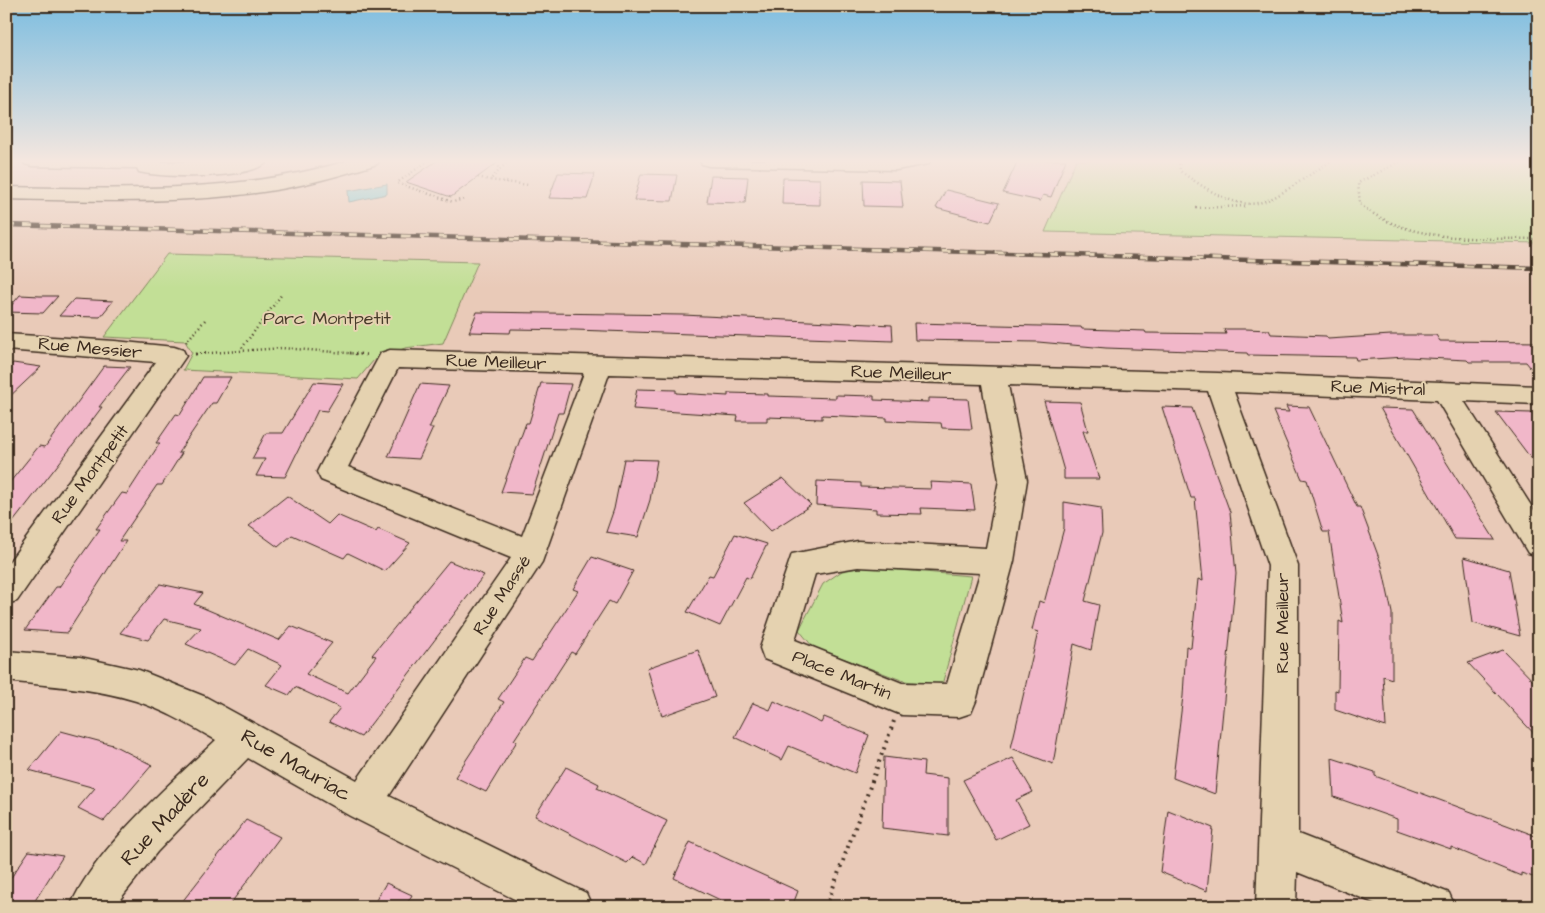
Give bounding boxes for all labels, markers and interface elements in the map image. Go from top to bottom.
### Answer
park label: Parc Montpetit [263,306,391,331]
street label: Rue Messier [37,331,143,365]
street label: Rue Meilleur [445,348,547,376]
street label: Rue Meilleur [850,359,952,387]
street label: Rue Mistral [1330,374,1426,402]
street label: Rue Montpetit [45,419,135,529]
street label: Rue Massé [467,550,537,640]
street label: Rue Meilleur [1270,573,1295,673]
street label: Place Martin [789,644,895,706]
street label: Rue Mauriac [236,722,356,808]
street label: Rue Madère [114,766,216,872]

